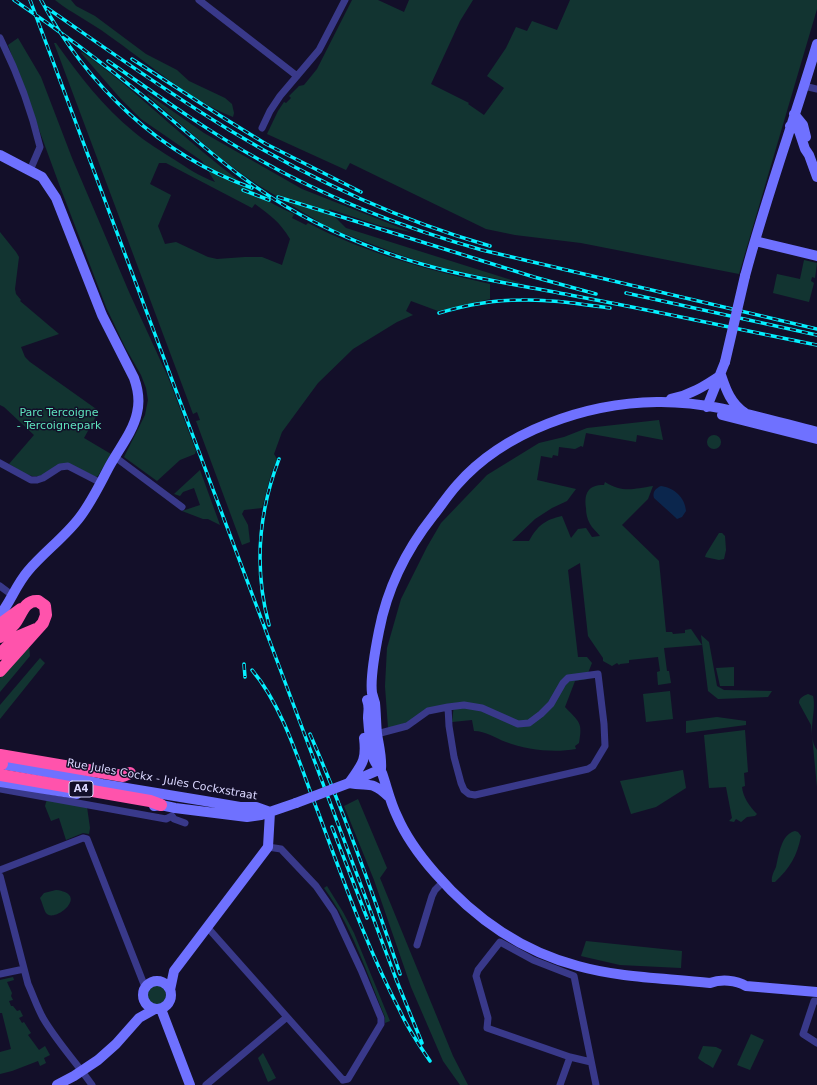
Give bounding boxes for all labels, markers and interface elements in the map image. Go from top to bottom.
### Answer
park label: Parc Tercoigne - Tercoignepark [17,406,101,432]
street label: Rue Jules Cockx - Jules Cockxstraat [66,757,258,803]
road number: A4 [69,781,93,797]

